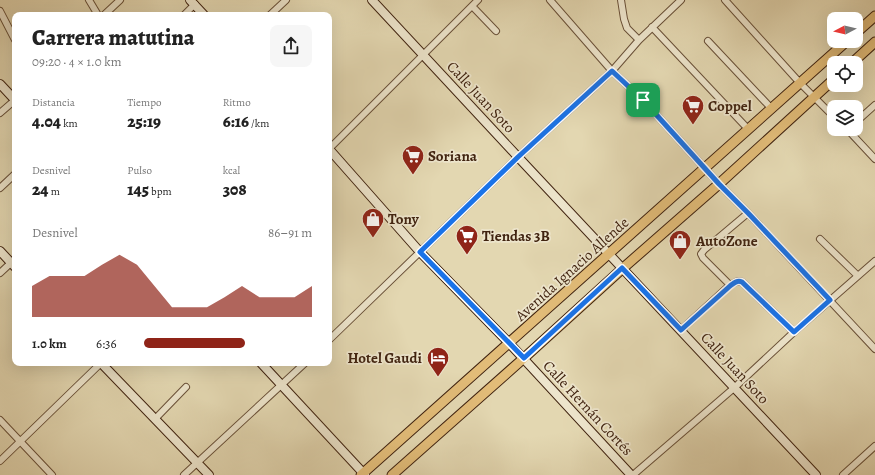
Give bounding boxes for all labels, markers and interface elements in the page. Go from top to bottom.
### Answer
north arrow [827,12,863,48]
map controls [827,12,863,136]
text: Carrera matutina [32,23,195,53]
button: share [270,25,312,67]
text: 09:20 · 4 × 1.0 km [32,53,122,70]
button: locate [827,56,863,92]
street label: Calle Juan Soto [442,57,520,137]
pin [626,83,660,117]
icon: arrive [632,89,654,111]
supermarket icon: Coppel [680,93,706,126]
text: Distancia [32,95,75,110]
text: Tiempo [127,95,161,110]
text: Ritmo [223,95,251,110]
place label: Coppel [708,96,752,116]
button: layers [827,100,863,136]
text: 4.04 [32,110,61,133]
text: 25:19 [127,110,161,133]
text: 6:16 [223,110,249,133]
text: km [61,116,78,131]
text: /km [249,116,269,131]
supermarket icon: Soriana [400,143,426,176]
place label: Soriana [428,146,478,166]
text: Desnivel [32,163,71,178]
text: Pulso [127,163,152,178]
text: kcal [223,163,240,178]
text: 24 [32,178,48,201]
text: 145 [127,178,149,201]
text: 308 [223,178,247,201]
text: m [48,184,60,199]
text: bpm [149,184,172,199]
shop icon: Tony [360,206,386,239]
place label: Tony [388,209,420,229]
street label: Avenida Ignacio Allende [510,212,633,326]
supermarket icon: Tiendas 3B [454,223,480,256]
text: Desnivel [32,224,78,241]
text: 86–91 m [268,224,312,241]
place label: Tiendas 3B [482,226,550,246]
shop icon: AutoZone [667,228,693,261]
place label: AutoZone [695,231,758,251]
street label: Calle Juan Soto [696,328,774,408]
text: 1.0 km [32,335,67,352]
text: 6:36 [96,335,117,352]
hotel icon: Hotel Gaudi [425,345,451,378]
place label: Hotel Gaudi [347,348,423,368]
street label: Calle Hernán Cortés [539,356,637,460]

